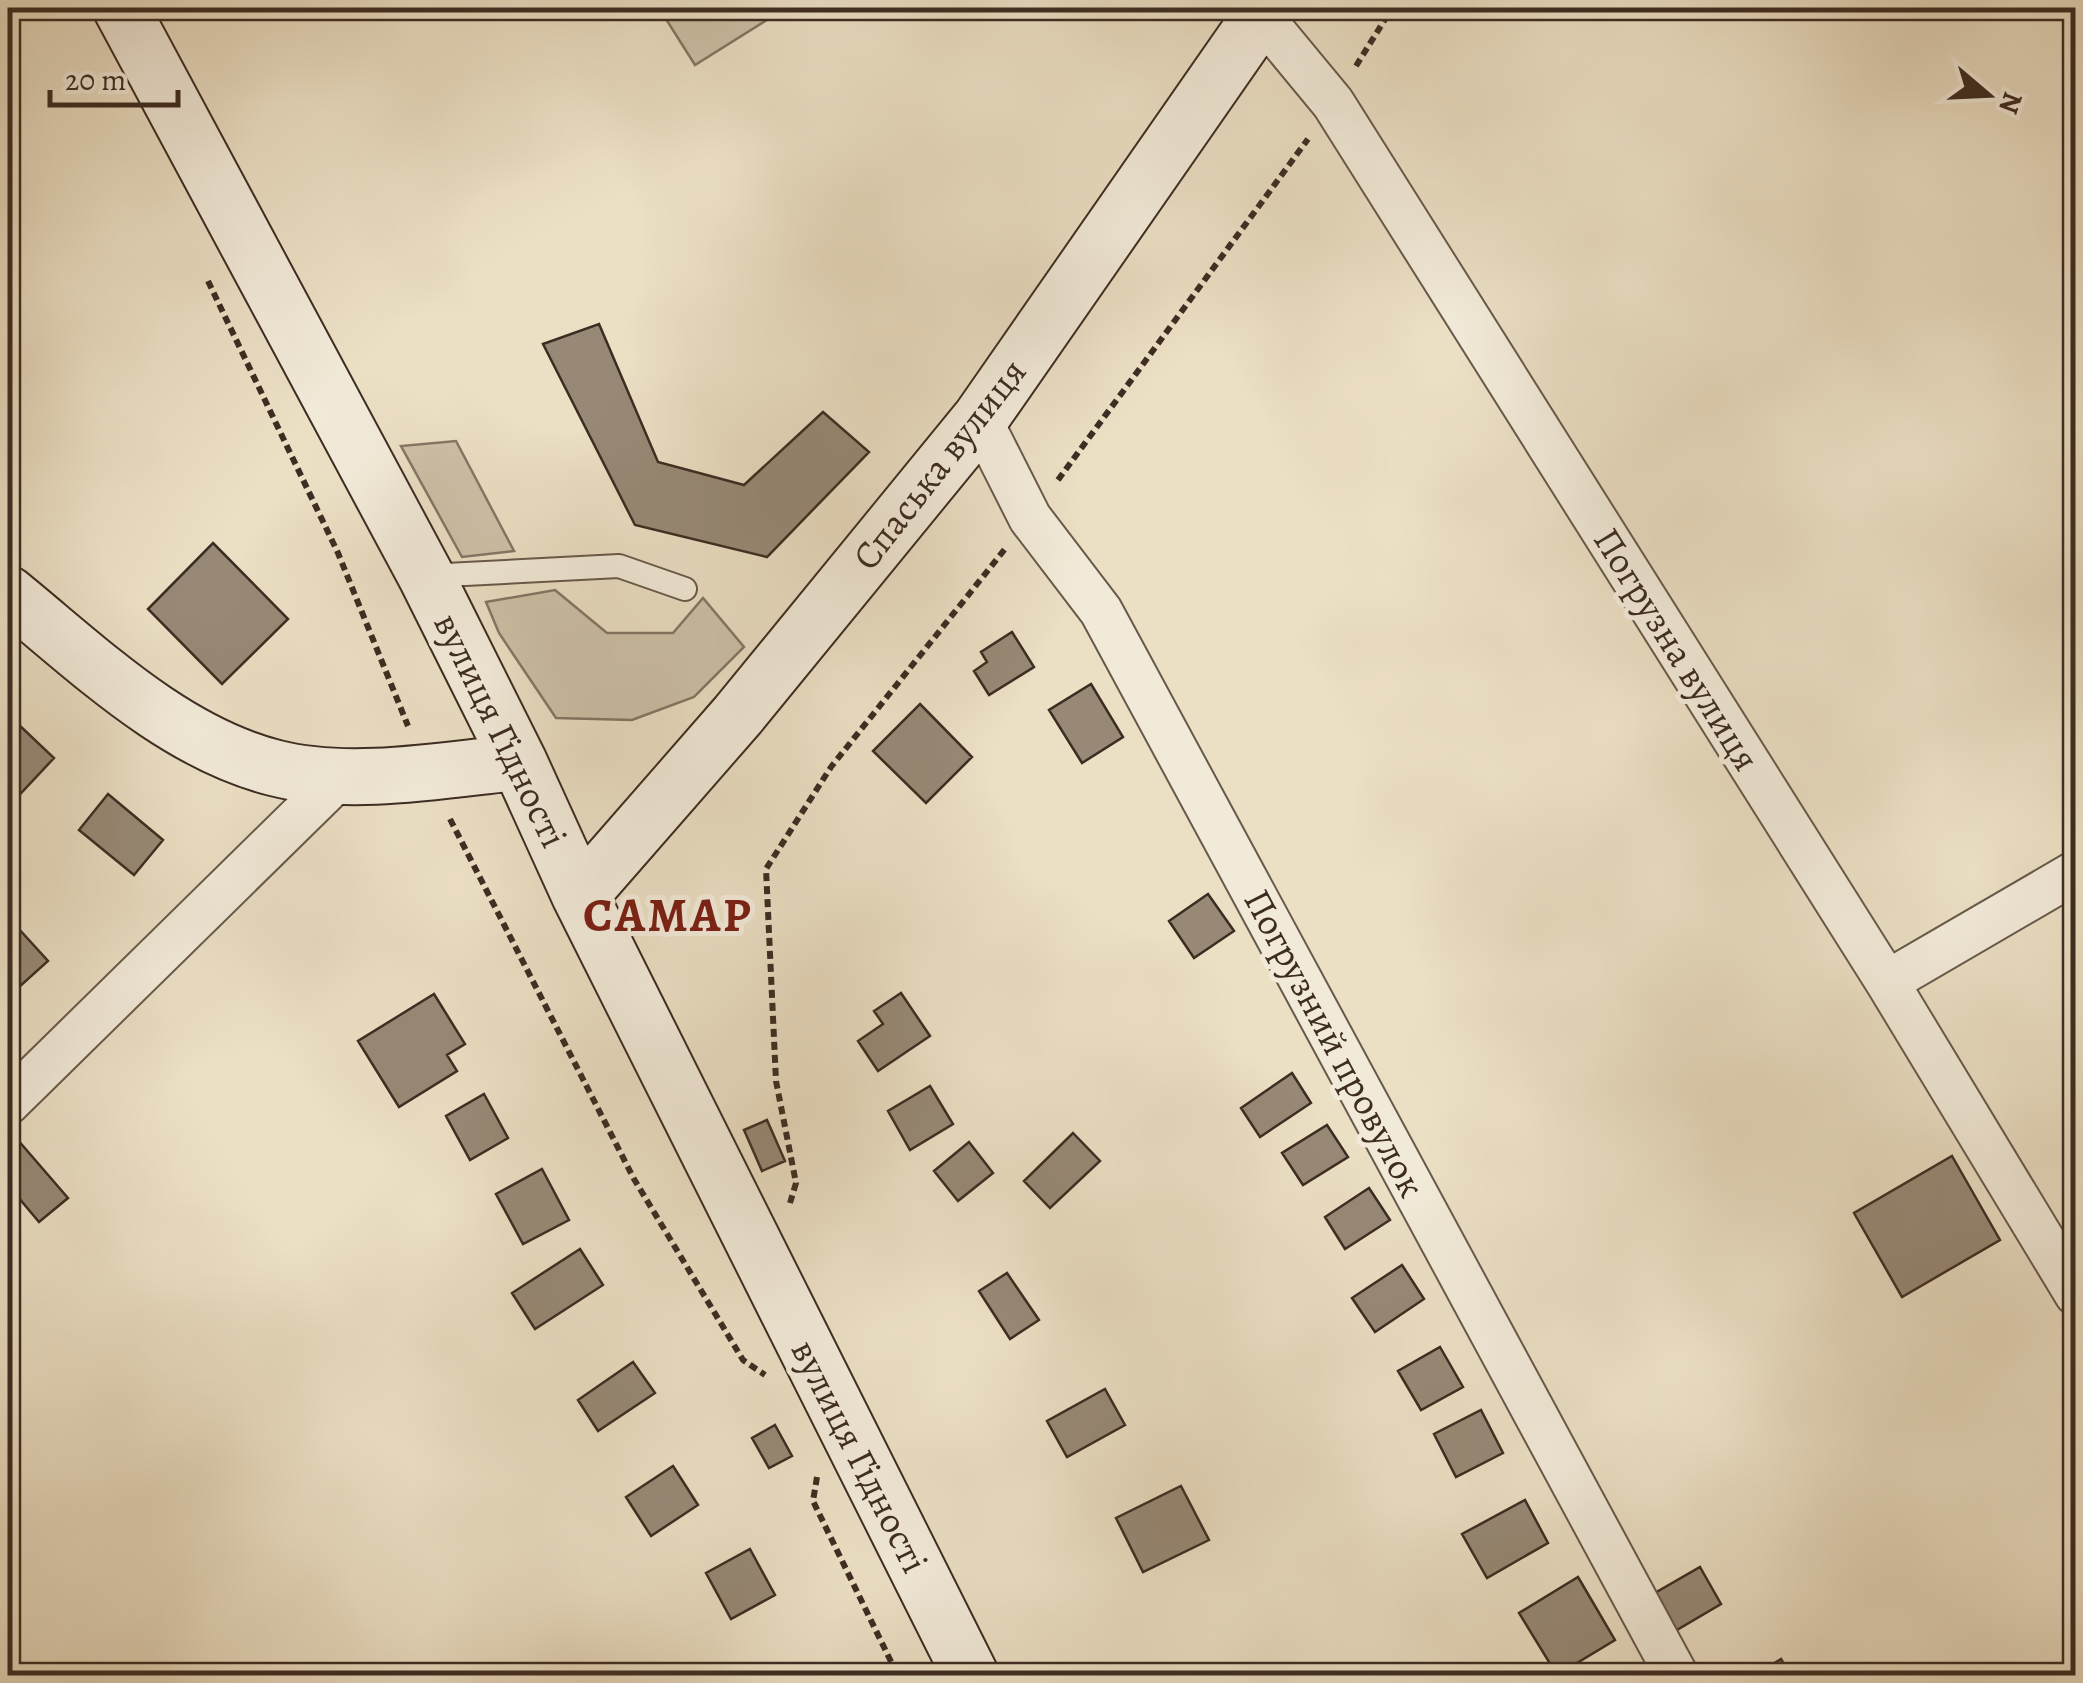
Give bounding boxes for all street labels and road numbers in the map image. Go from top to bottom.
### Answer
street label: Спаська вулиця [840,347,1038,581]
street label: Погрузна вулиця [1581,518,1773,780]
street label: вулиця Гідності [422,604,580,856]
street label: Погрузний провулок [1232,880,1438,1206]
street label: вулиця Гідності [779,1330,941,1582]

